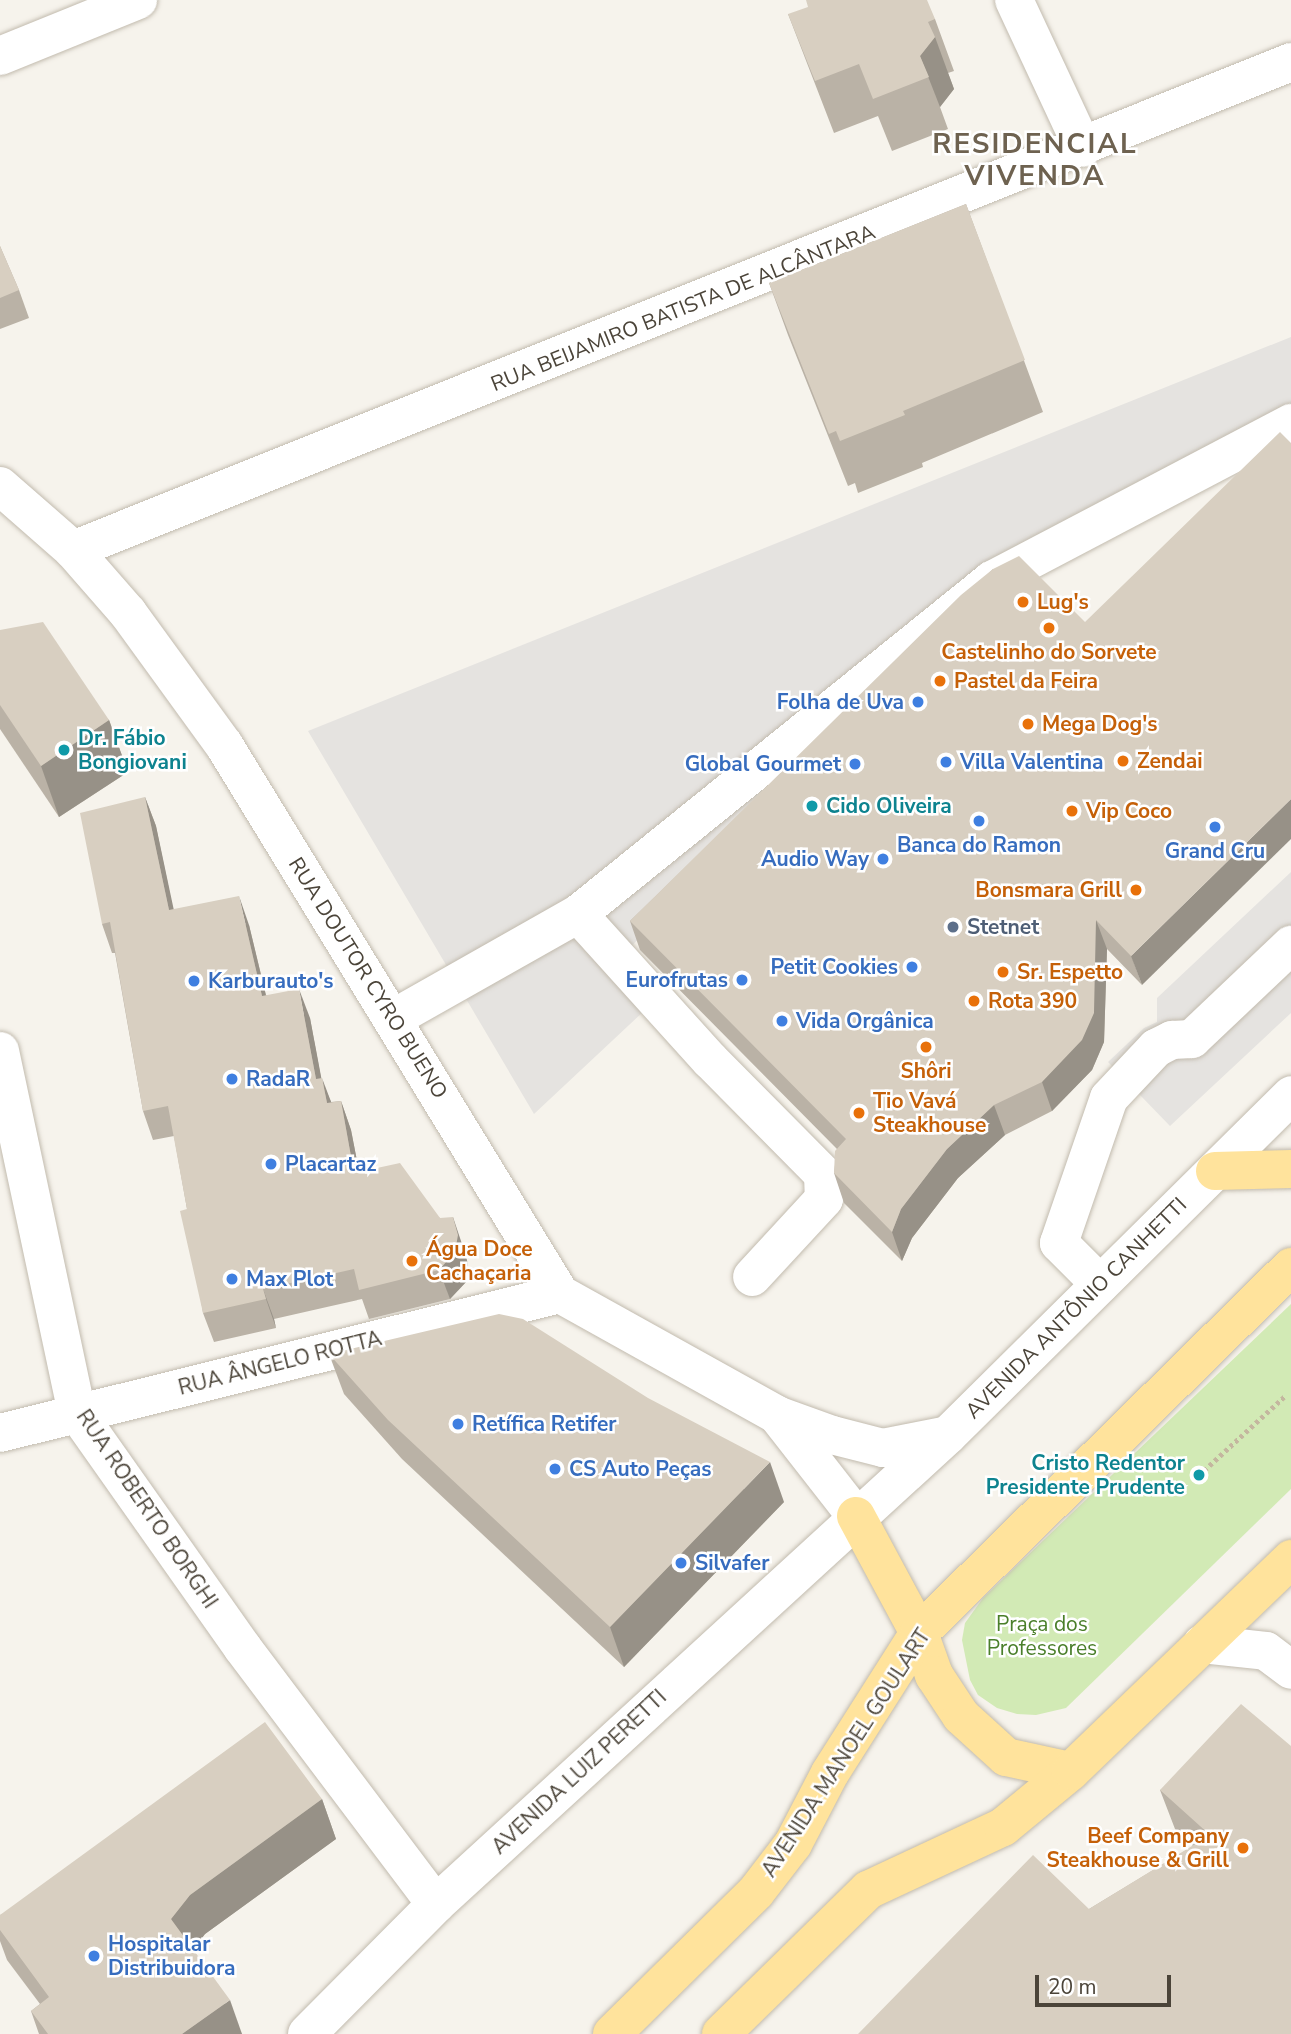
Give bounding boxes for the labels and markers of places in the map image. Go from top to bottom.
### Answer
place label: Lug's [1037,589,1089,615]
marker: Lug's [1015,594,1031,610]
marker: Castelinho do Sorvete [1041,620,1057,636]
place label: Castelinho do Sorvete [941,639,1157,665]
place label: Pastel da Feira [954,668,1098,694]
marker: Pastel da Feira [932,673,948,689]
place label: Folha de Uva [777,689,904,715]
marker: Folha de Uva [910,694,926,710]
place label: Mega Dog's [1042,711,1158,737]
marker: Mega Dog's [1020,716,1036,732]
place label: Dr. Fábio Bongiovani [78,725,187,775]
marker: Dr. Fábio Bongiovani [56,742,72,758]
place label: Zendai [1137,748,1202,774]
place label: Villa Valentina [960,749,1104,775]
place label: Global Gourmet [685,751,841,777]
marker: Zendai [1115,753,1131,769]
marker: Villa Valentina [938,754,954,770]
marker: Global Gourmet [847,756,863,772]
place label: Cido Oliveira [826,793,952,819]
marker: Cido Oliveira [804,798,820,814]
place label: Vip Coco [1086,798,1172,824]
marker: Vip Coco [1064,803,1080,819]
marker: Banca do Ramon [971,813,987,829]
marker: Grand Cru [1207,819,1223,835]
place label: Banca do Ramon [897,832,1061,858]
place label: Grand Cru [1165,838,1265,864]
place label: Audio Way [761,846,869,872]
marker: Audio Way [875,851,891,867]
place label: Bonsmara Grill [975,877,1122,903]
marker: Bonsmara Grill [1128,882,1144,898]
place label: Stetnet [967,914,1039,940]
marker: Stetnet [945,919,961,935]
place label: Petit Cookies [770,954,898,980]
marker: Petit Cookies [904,959,920,975]
place label: Sr. Espetto [1017,959,1123,985]
marker: Sr. Espetto [995,964,1011,980]
place label: Eurofrutas [625,967,728,993]
place label: Karburauto's [208,968,334,994]
marker: Eurofrutas [734,972,750,988]
marker: Karburauto's [186,973,202,989]
place label: Rota 390 [988,988,1077,1014]
marker: Rota 390 [966,993,982,1009]
place label: Vida Orgânica [796,1008,934,1034]
marker: Vida Orgânica [774,1013,790,1029]
marker: Shôri [918,1039,934,1055]
place label: Shôri [900,1058,952,1084]
place label: RadaR [246,1066,310,1092]
marker: RadaR [224,1071,240,1087]
place label: Tio Vavá Steakhouse [873,1088,986,1138]
marker: Tio Vavá Steakhouse [851,1105,867,1121]
place label: Placartaz [285,1151,377,1177]
marker: Placartaz [263,1156,279,1172]
place label: Água Doce Cachaçaria [426,1236,533,1286]
marker: Água Doce Cachaçaria [404,1253,420,1269]
place label: Max Plot [246,1266,333,1292]
marker: Max Plot [224,1271,240,1287]
place label: Retífica Retifer [472,1411,617,1437]
marker: Retífica Retifer [450,1416,466,1432]
place label: Cristo Redentor Presidente Prudente [986,1450,1185,1500]
place label: CS Auto Peças [569,1456,712,1482]
marker: CS Auto Peças [547,1461,563,1477]
marker: Cristo Redentor Presidente Prudente [1191,1467,1207,1483]
place label: Silvafer [695,1550,769,1576]
marker: Silvafer [673,1555,689,1571]
place label: Beef Company Steakhouse & Grill [1047,1823,1229,1873]
marker: Beef Company Steakhouse & Grill [1235,1840,1251,1856]
place label: Hospitalar Distribuidora [108,1931,236,1981]
marker: Hospitalar Distribuidora [86,1948,102,1964]

